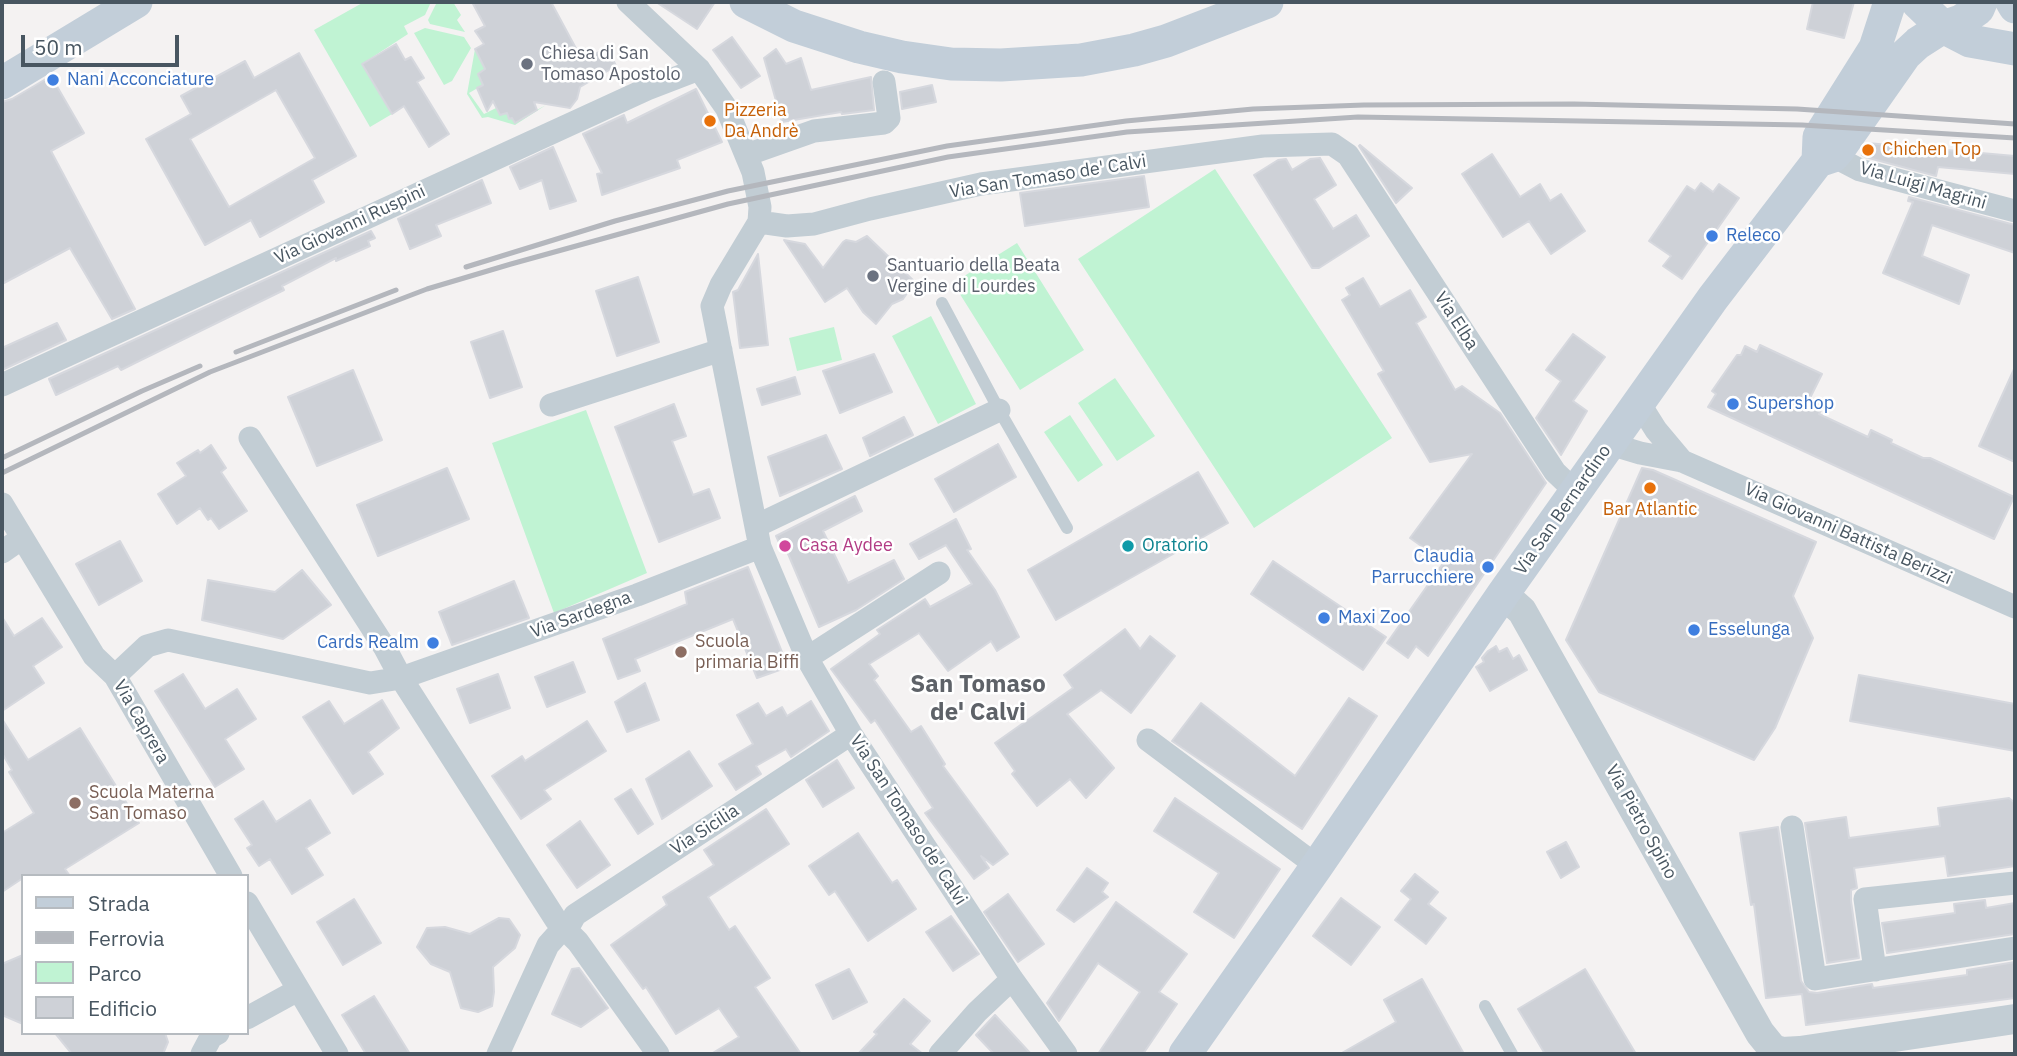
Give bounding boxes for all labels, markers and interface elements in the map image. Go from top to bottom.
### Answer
scale bar [24,21,182,65]
text: 50 m [34,33,83,61]
place label: Chiesa di San Tomaso Apostolo [541,43,681,86]
marker: Chiesa di San Tomaso Apostolo [519,56,535,72]
place label: Nani Acconciature [67,69,214,91]
marker: Nani Acconciature [45,72,61,88]
place label: Pizzeria Da Andrè [724,100,799,142]
marker: Pizzeria Da Andrè [702,113,718,129]
place label: Chichen Top [1882,139,1981,161]
marker: Chichen Top [1860,142,1876,158]
street label: Via San Tomaso de' Calvi [948,151,1148,203]
street label: Via Luigi Magrini [1857,158,1989,214]
street label: Via Giovanni Ruspini [271,181,429,269]
place label: Releco [1726,225,1781,247]
marker: Releco [1704,228,1720,244]
place label: Santuario della Beata Vergine di Lourdes [887,255,1060,298]
marker: Santuario della Beata Vergine di Lourdes [865,268,881,284]
street label: Via Elba [1429,288,1483,354]
place label: Supershop [1747,393,1834,415]
marker: Supershop [1725,396,1741,412]
street label: Via San Bernardino [1510,441,1616,579]
street label: Via Giovanni Battista Berizzi [1741,478,1955,590]
marker: Bar Atlantic [1642,480,1658,496]
place label: Bar Atlantic [1603,499,1697,521]
place label: Casa Aydee [799,535,893,557]
place label: Oratorio [1142,535,1208,557]
marker: Casa Aydee [777,538,793,554]
marker: Oratorio [1120,538,1136,554]
place label: Claudia Parrucchiere [1371,546,1474,588]
marker: Claudia Parrucchiere [1480,559,1496,575]
street label: Via Sardegna [528,587,634,643]
place label: Maxi Zoo [1338,607,1411,629]
marker: Maxi Zoo [1316,610,1332,626]
place label: Esselunga [1708,619,1790,641]
marker: Esselunga [1686,622,1702,638]
place label: Scuola primaria Biffi [695,631,799,674]
place label: Cards Realm [317,632,419,654]
marker: Cards Realm [425,635,441,651]
marker: Scuola primaria Biffi [673,644,689,660]
district label: San Tomaso de' Calvi [910,671,1046,727]
street label: Via Caprera [108,676,174,768]
street label: Via San Tomaso de' Calvi [845,731,971,909]
street label: Via Pietro Spino [1601,761,1681,883]
place label: Scuola Materna San Tomaso [89,782,214,824]
marker: Scuola Materna San Tomaso [67,795,83,811]
street label: Via Sicilia [667,800,743,860]
legend [21,874,248,1035]
text: Strada [88,889,150,917]
text: Ferrovia [88,924,164,952]
text: Parco [88,959,142,987]
text: Edificio [88,994,157,1022]

